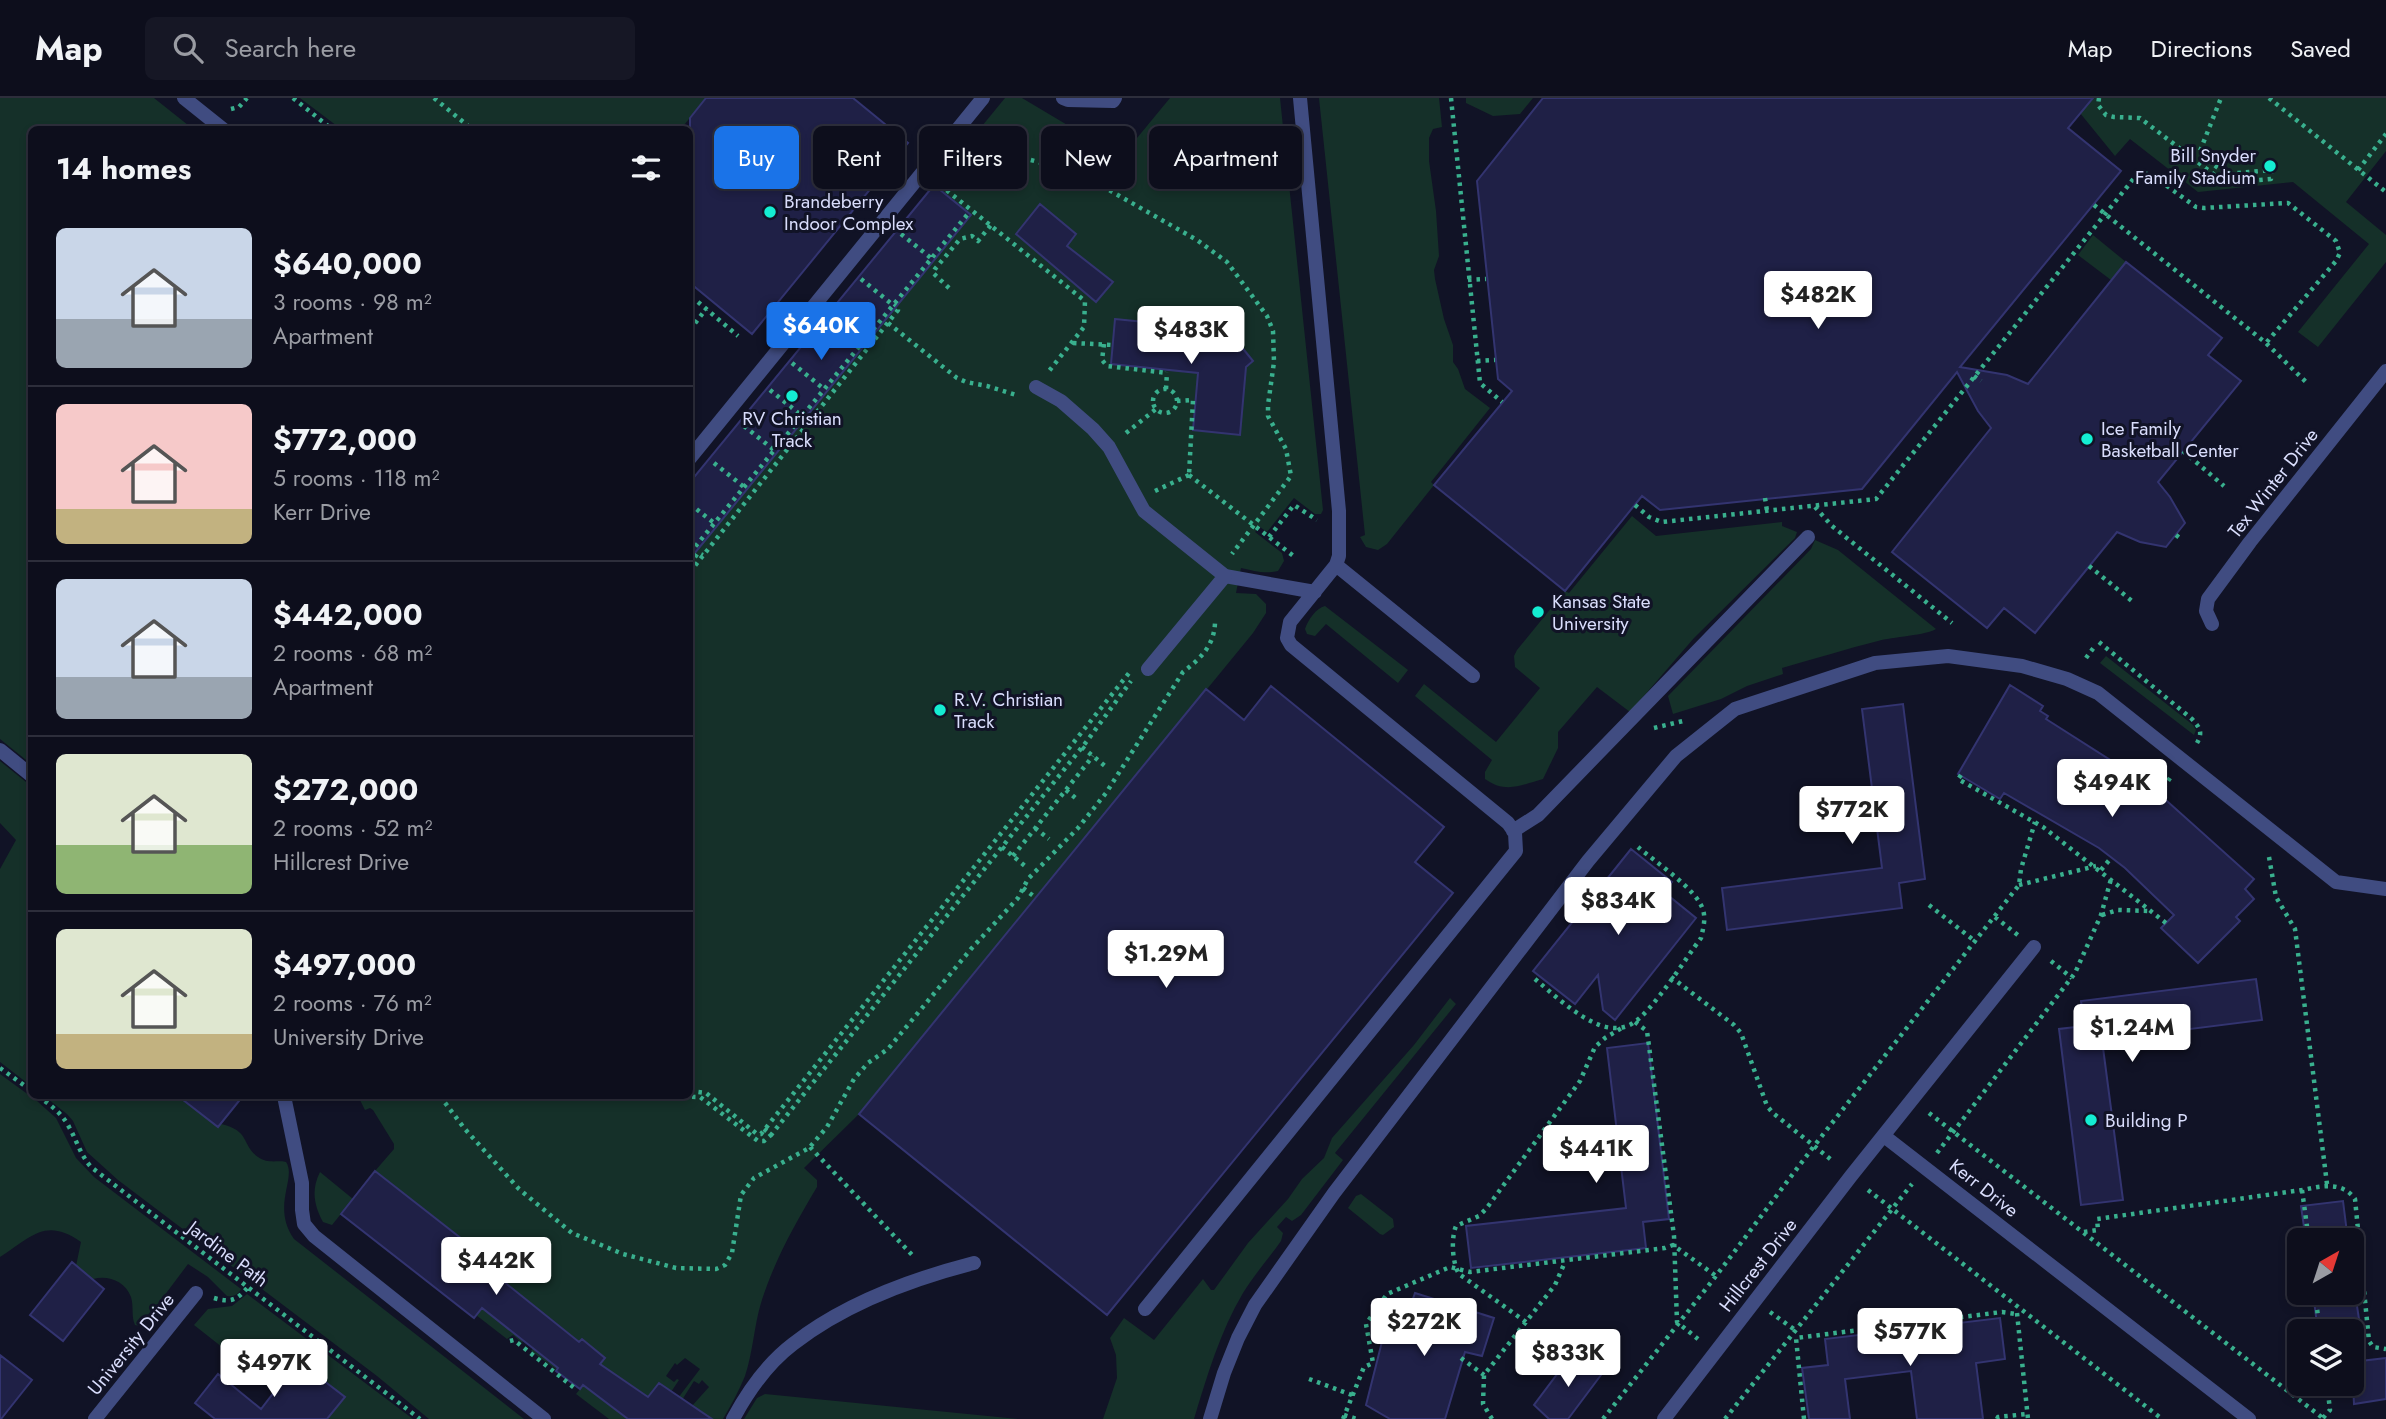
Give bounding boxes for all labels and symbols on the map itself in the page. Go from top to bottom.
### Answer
place label: Bill Snyder Family Stadium [2135,142,2256,191]
marker: Bill Snyder Family Stadium [2262,158,2278,174]
place label: Brandeberry Indoor Complex [784,188,913,237]
marker: Brandeberry Indoor Complex [762,204,778,220]
pin: $482K [1769,272,1867,331]
pin: $640K [772,302,870,362]
pin: $483K [1142,306,1240,366]
marker: RV Christian Track [784,388,800,404]
place label: RV Christian Track [742,405,842,454]
place label: Ice Family Basketball Center [2101,415,2239,464]
street label: Tex Winter Drive [2222,422,2325,544]
marker: Ice Family Basketball Center [2079,431,2095,447]
place label: Kansas State University [1552,588,1651,637]
marker: Kansas State University [1530,604,1546,620]
place label: R.V. Christian Track [954,686,1063,735]
marker: R.V. Christian Track [932,702,948,718]
pin: $494K [2063,760,2161,819]
pin: $772K [1803,786,1901,846]
pin: $834K [1569,878,1667,937]
pin: $1.29M [1109,930,1223,990]
pin: $1.24M [2075,1004,2189,1064]
place label: Building P [2105,1107,2188,1134]
marker: Building P [2083,1112,2099,1128]
pin: $441K [1547,1126,1645,1185]
street label: Kerr Drive [1944,1152,2024,1224]
street label: Hillcrest Drive [1713,1212,1803,1318]
street label: Jardine Path [180,1213,274,1293]
north arrow [2287,1228,2364,1306]
pin: $442K [447,1238,545,1297]
street label: University Drive [81,1287,181,1401]
pin: $272K [1375,1298,1473,1358]
pin: $577K [1861,1308,1959,1368]
pin: $833K [1519,1330,1617,1389]
pin: $497K [225,1340,323,1399]

